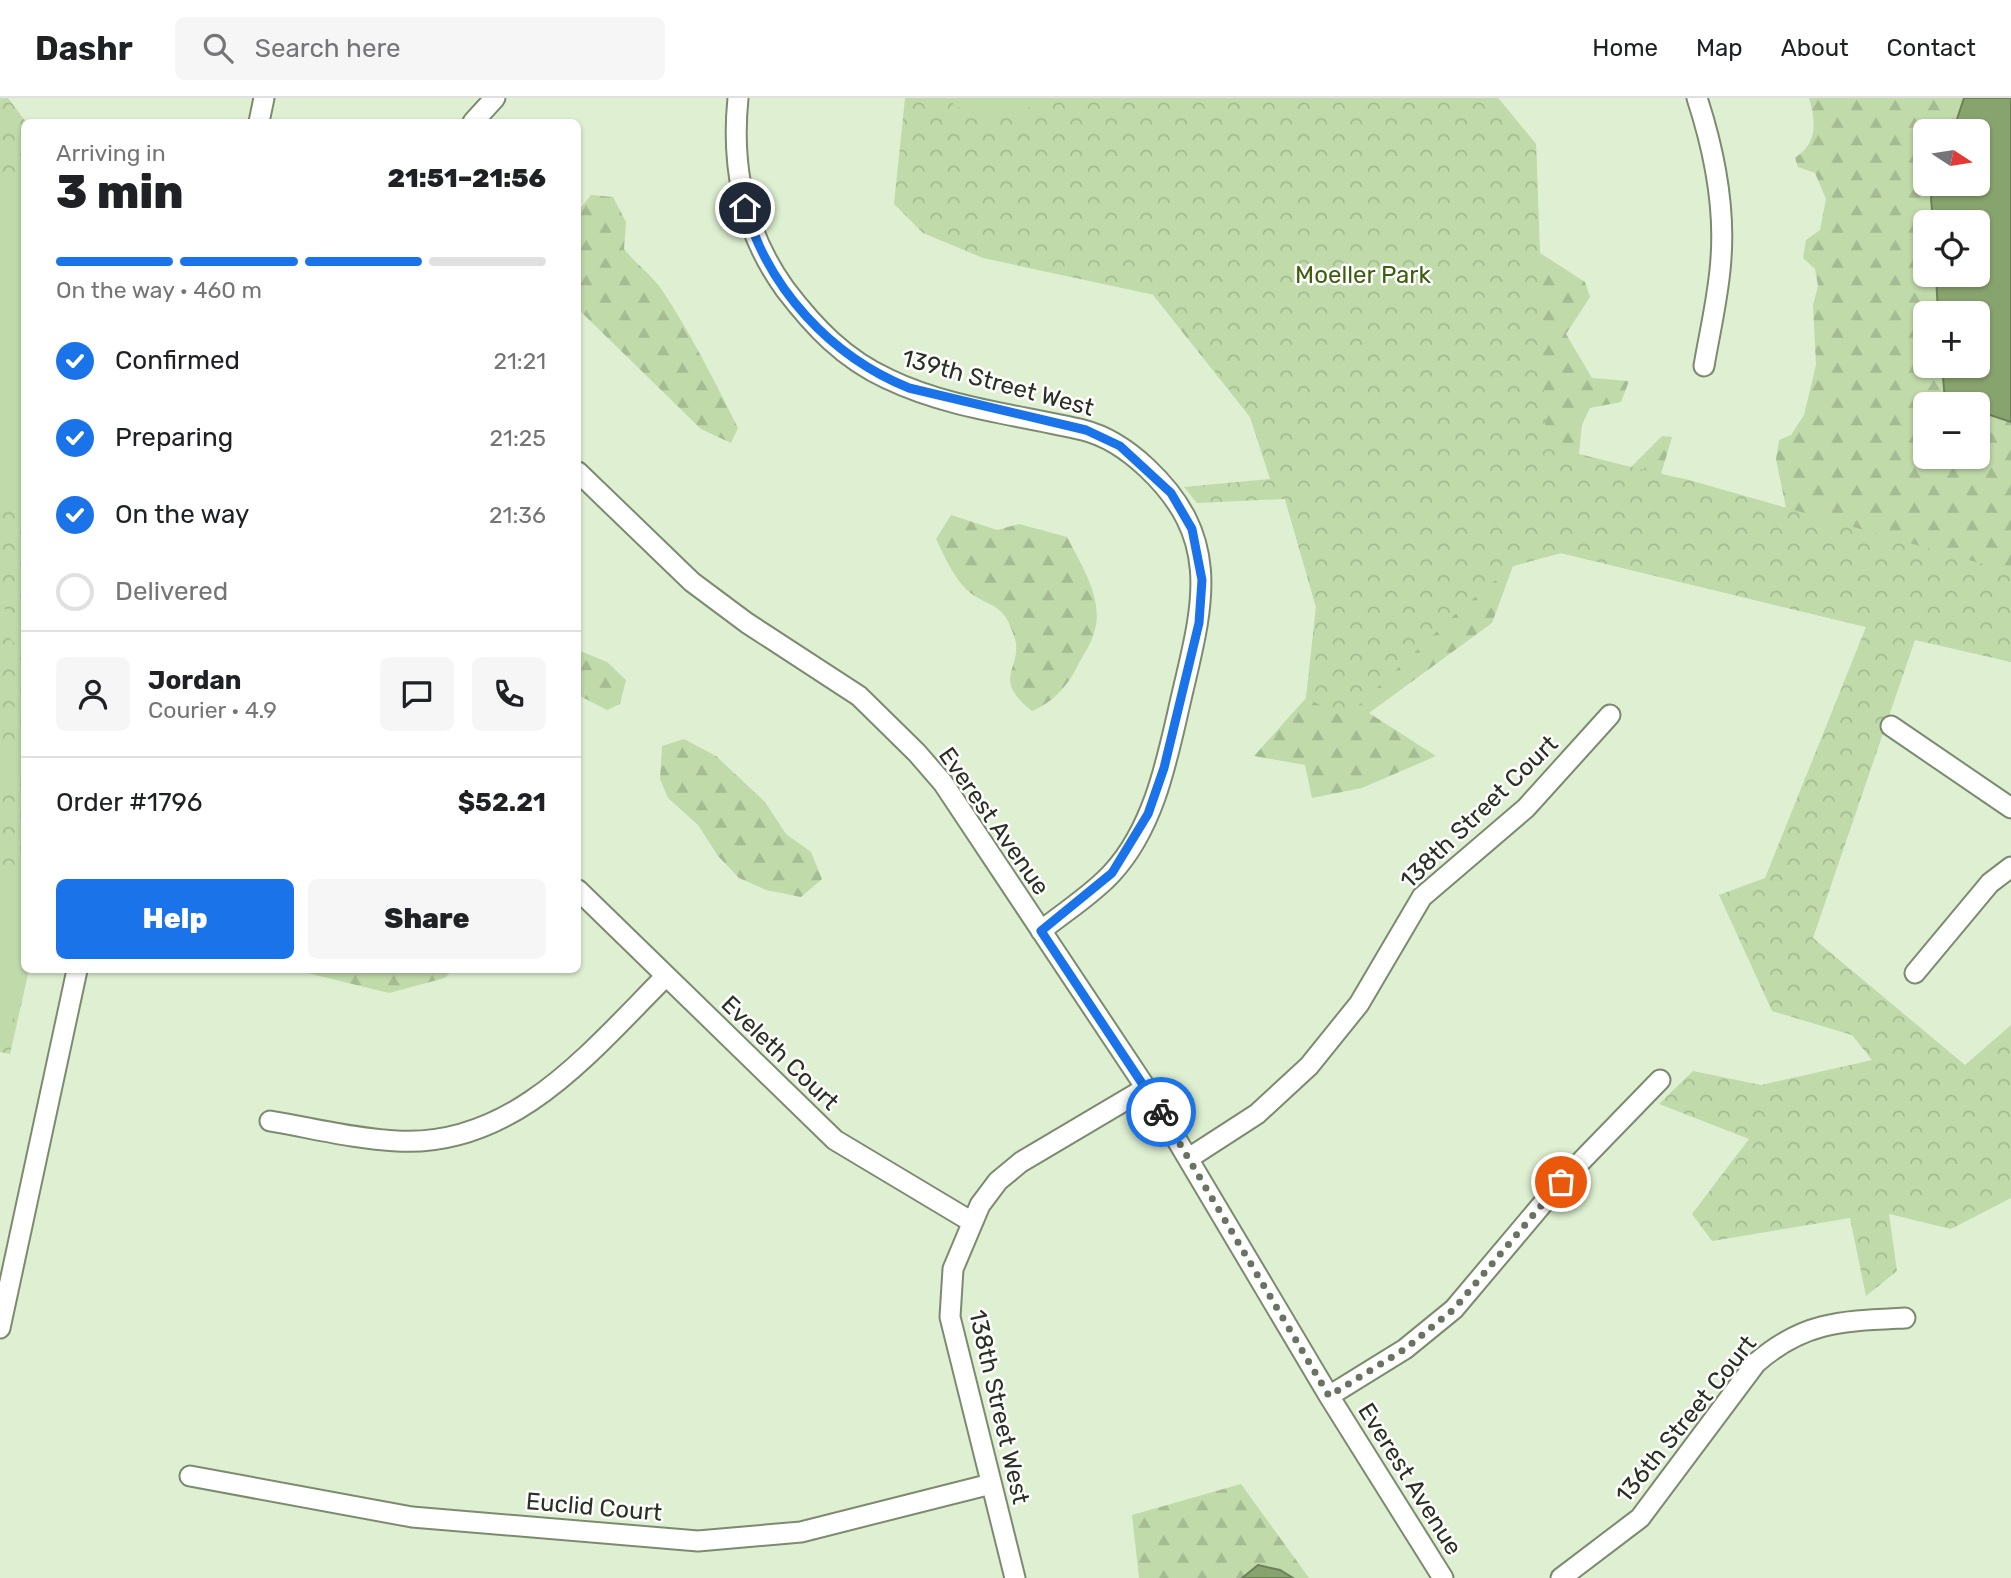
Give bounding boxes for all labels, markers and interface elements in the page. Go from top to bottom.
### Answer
search box [175,17,665,80]
text: Dashr [35,29,133,68]
icon: search [199,29,237,67]
text: Search here [255,33,401,64]
text: Home [1592,34,1658,62]
text: Map [1696,34,1743,62]
text: About [1781,34,1849,62]
text: Contact [1887,34,1976,62]
north arrow [1913,119,1990,196]
map controls [1913,119,1990,469]
text: Arriving in [56,139,166,167]
text: 21:51–21:56 [388,163,546,194]
text: 3 min [56,165,184,220]
pin [715,178,775,238]
icon: home [726,189,764,227]
button: locate [1913,210,1990,287]
park label: Moeller Park [1295,261,1431,289]
text: On the way · 460 m [56,276,262,304]
button: + [1913,301,1990,378]
icon: check [56,342,94,380]
street label: 139th Street West [899,344,1097,422]
text: Confirmed [115,345,240,376]
text: 21:21 [493,347,546,375]
button: − [1913,392,1990,469]
icon: check [56,419,94,457]
text: Preparing [115,422,233,453]
text: 21:25 [490,424,546,452]
icon: check [56,496,94,534]
text: On the way [115,499,249,530]
text: 21:36 [489,501,546,529]
text: Delivered [115,576,228,607]
button: person [56,657,130,731]
button: chat [380,657,454,731]
button: phone [472,657,546,731]
text: Jordan [148,665,241,696]
text: Courier · 4.9 [148,696,277,724]
street label: 138th Street Court [1395,730,1563,894]
street label: Everest Avenue [933,742,1055,900]
text: Order #1796 [56,787,202,818]
text: $52.21 [458,787,546,818]
button: Help [56,879,294,959]
button: Share [308,879,546,959]
street label: Eveleth Court [716,990,844,1116]
courier [1126,1077,1196,1147]
icon: bike [1142,1093,1180,1131]
pin [1531,1152,1591,1212]
icon: bag [1542,1163,1580,1201]
street label: 138th Street West [963,1307,1035,1507]
street label: 136th Street Court [1610,1330,1762,1508]
street label: Everest Avenue [1352,1398,1468,1560]
street label: Euclid Court [525,1487,663,1527]

